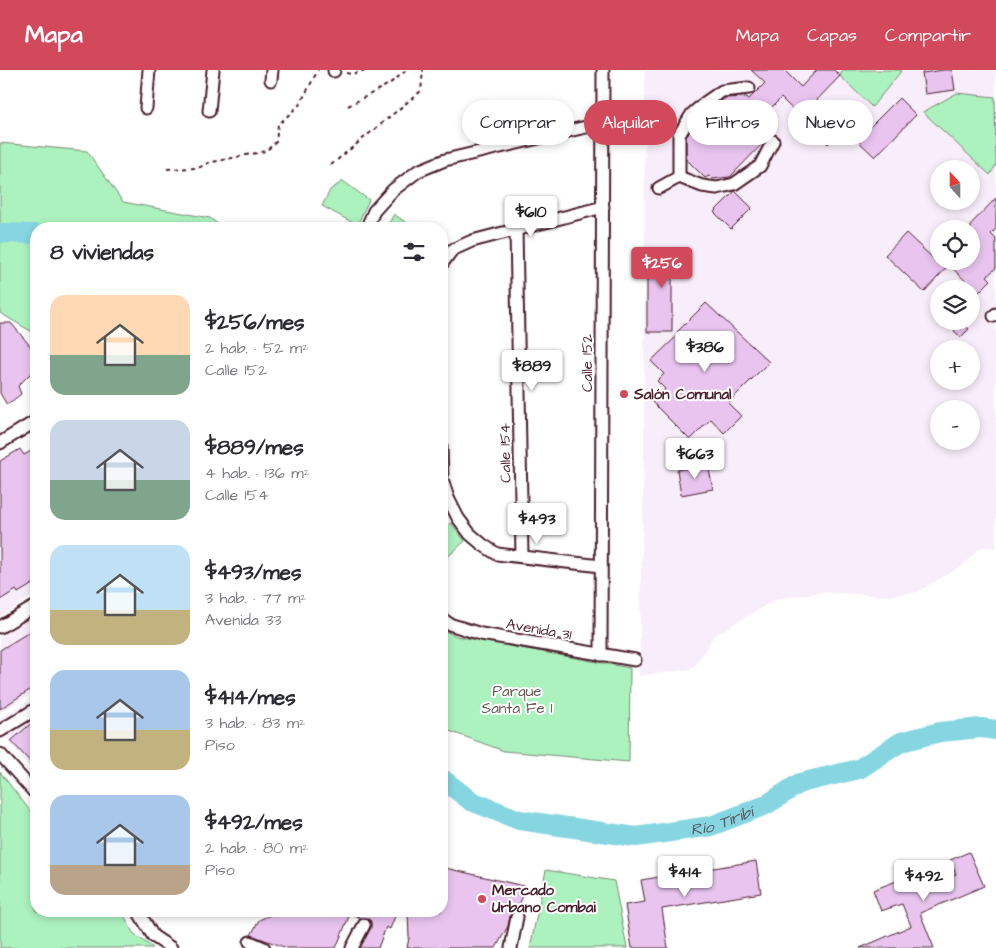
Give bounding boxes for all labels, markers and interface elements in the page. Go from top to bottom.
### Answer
text: Mapa [25,18,83,52]
text: Mapa [736,23,779,48]
text: Capas [807,23,857,48]
text: Compartir [885,23,971,48]
chip: Comprar [462,100,574,145]
chip: Alquilar [584,100,677,145]
chip: Filtros [687,100,778,145]
chip: Nuevo [788,100,873,145]
north arrow [930,160,980,210]
map controls [930,160,980,450]
pin: $610 [501,196,561,238]
text: $610 [515,201,547,223]
button: locate [930,220,980,270]
text: 8 viviendas [50,238,154,267]
icon: filters [400,238,428,266]
pin: $256 [632,246,692,289]
text: $256 [642,252,682,274]
button: layers [930,280,980,330]
text: $256/mes [205,308,305,337]
icon: home [90,315,150,375]
pin: $386 [675,330,735,373]
street label: Calle 152 [577,333,598,392]
text: $386 [686,336,724,358]
text: 2 hab. · 52 m² [205,337,308,359]
button: + [930,340,980,390]
pin: $889 [502,350,562,392]
text: $889 [513,355,551,377]
text: Calle 152 [205,359,267,381]
place label: Salón Comunal [633,384,732,405]
marker: Salón Comunal [618,388,630,400]
button: − [930,400,980,450]
street label: Calle 154 [494,423,517,483]
text: $889/mes [205,433,304,462]
pin: $663 [665,438,725,480]
icon: home [90,440,150,500]
text: $663 [676,443,714,465]
text: 4 hab. · 136 m² [205,462,310,484]
text: Calle 154 [205,484,269,506]
pin: $493 [507,502,567,545]
text: $493 [518,508,556,530]
text: $493/mes [205,558,301,587]
icon: home [90,565,150,625]
text: 3 hab. · 77 m² [205,587,306,609]
text: Avenida 33 [205,609,282,631]
street label: Avenida 31 [505,613,573,646]
park label: Parque Santa Fe 1 [482,681,553,719]
text: $414/mes [205,683,296,712]
icon: home [90,690,150,750]
text: 3 hab. · 83 m² [205,712,305,734]
text: Piso [205,734,235,756]
water label: Río Tiribí [689,800,758,841]
text: $492/mes [205,808,303,837]
icon: home [90,815,150,875]
text: 2 hab. · 80 m² [205,837,308,859]
pin: $414 [655,856,715,898]
text: Piso [205,859,235,881]
pin: $492 [894,860,954,902]
text: $414 [669,861,701,883]
text: $492 [905,865,943,887]
place label: Mercado Urbano Combai [492,880,596,918]
marker: Mercado Urbano Combai [476,893,488,905]

